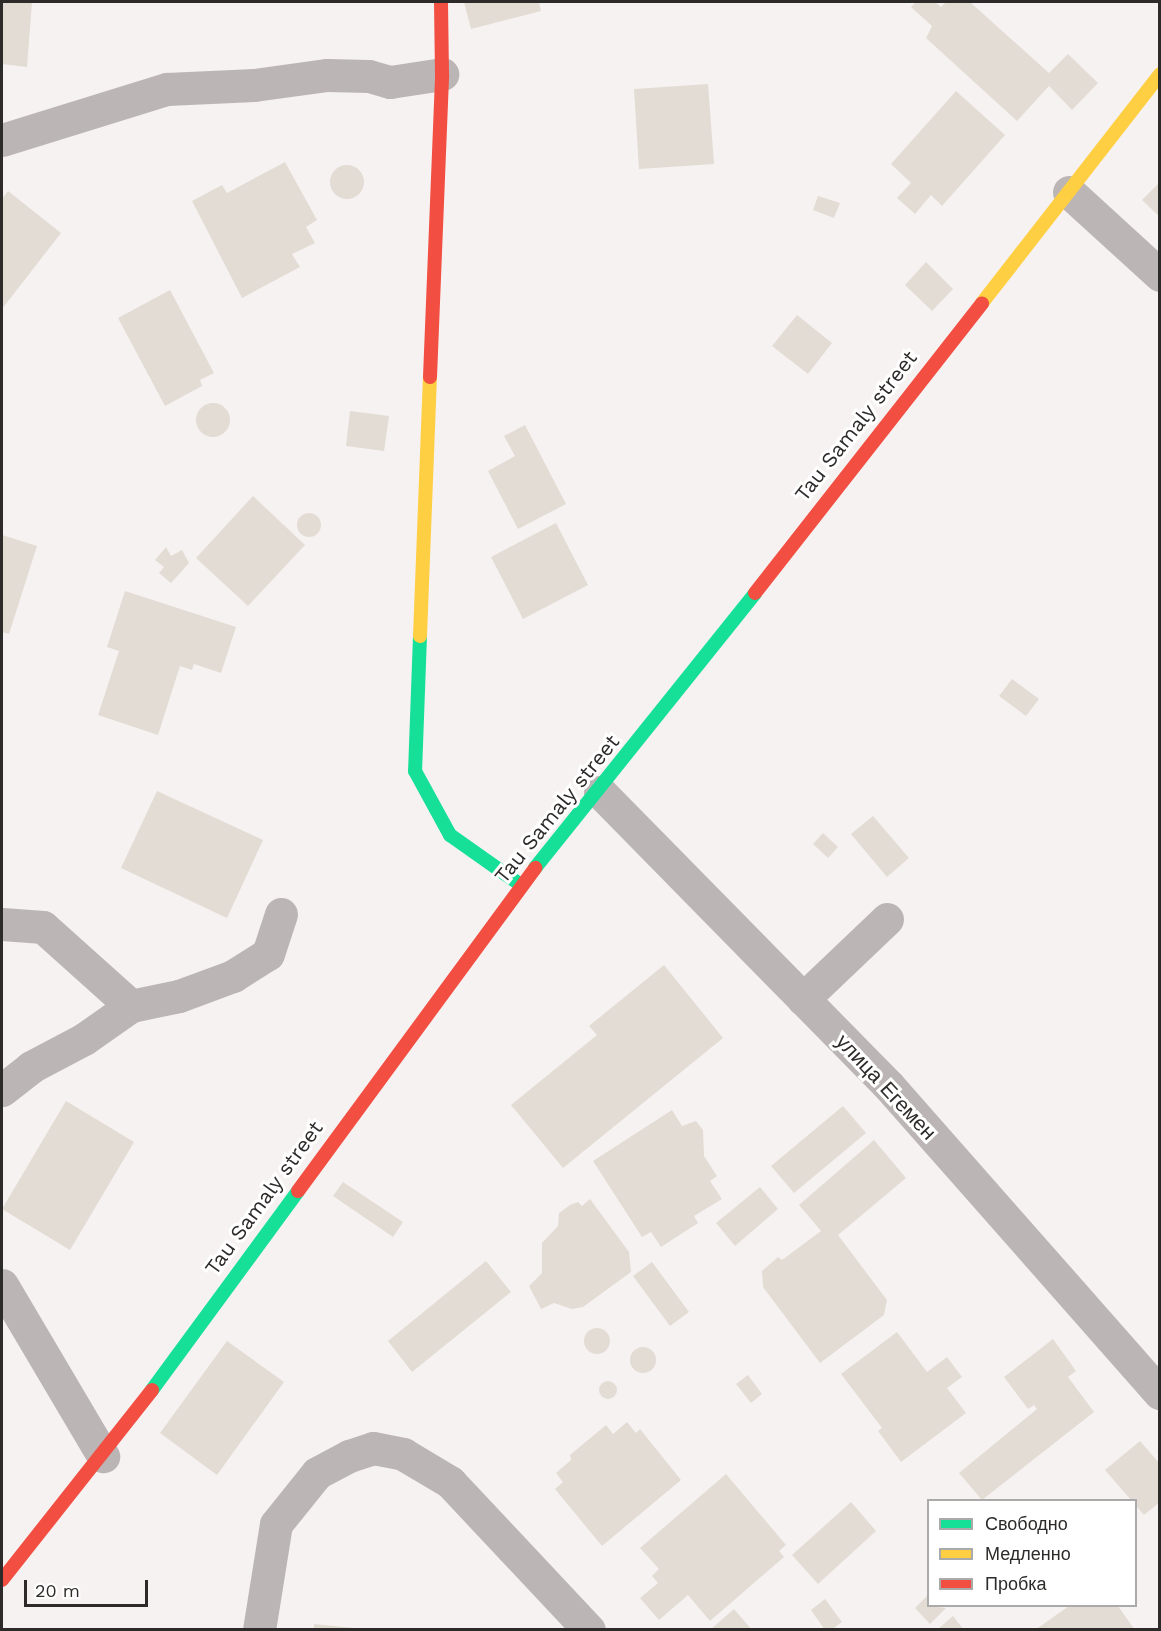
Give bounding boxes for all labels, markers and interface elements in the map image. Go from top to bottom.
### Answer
street label: Tau Samaly street [789,346,923,506]
street label: Tau Samaly street [489,729,625,889]
street label: улица Егемен [831,1029,941,1145]
street label: Tau Samaly street [200,1116,328,1280]
legend [927,1499,1137,1607]
text: Свободно [985,1513,1068,1534]
text: Медленно [985,1543,1071,1564]
scale bar [27,1568,152,1606]
text: Пробка [985,1573,1047,1594]
text: 20 m [35,1580,80,1601]

